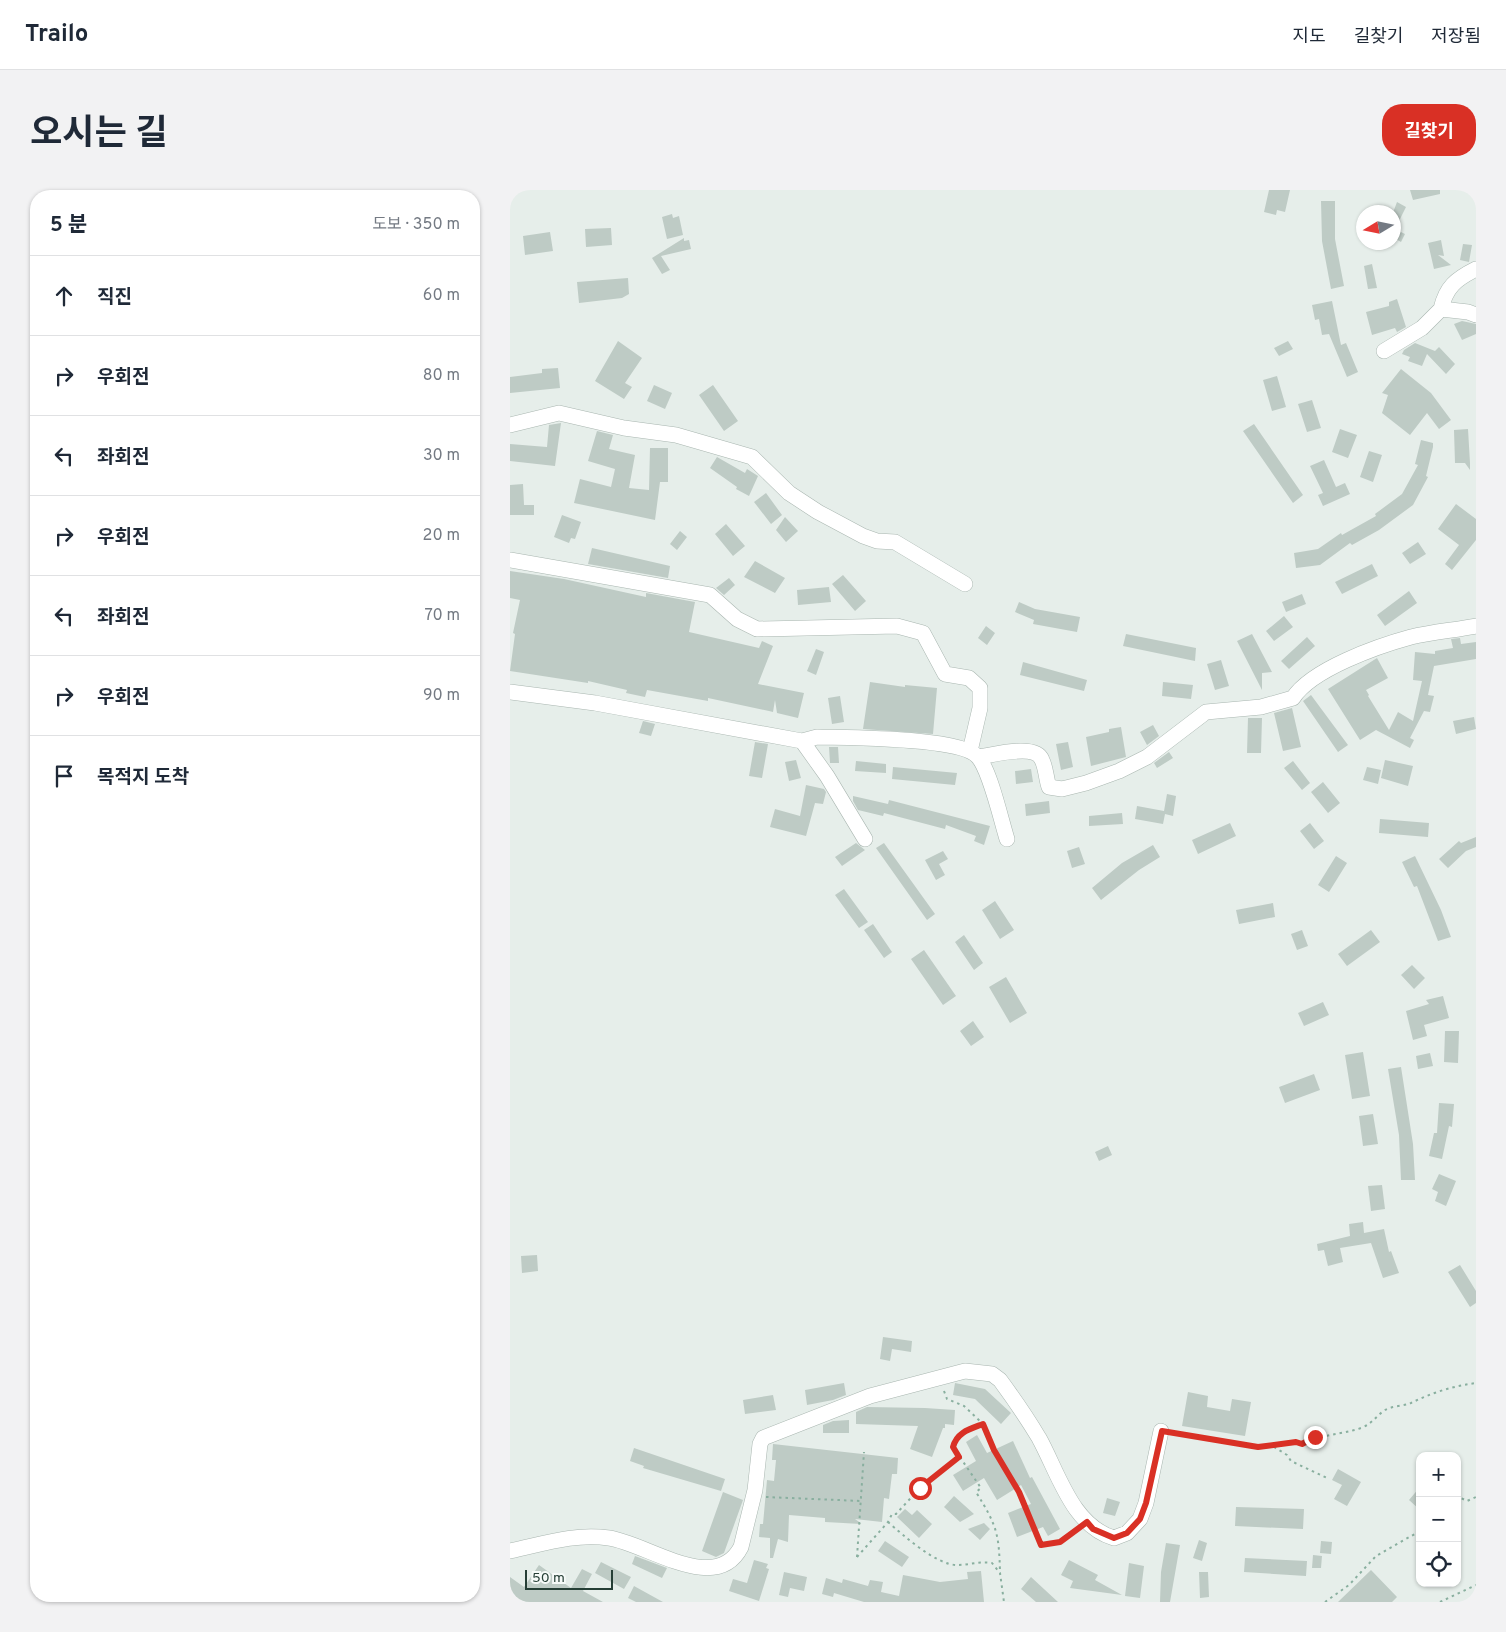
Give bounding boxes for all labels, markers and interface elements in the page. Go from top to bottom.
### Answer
text: Trailo [25,20,88,50]
text: 지도 [1293,26,1326,49]
text: 길찾기 [1354,26,1403,49]
text: 저장됨 [1431,26,1481,49]
button: 길찾기 [1382,104,1476,156]
text: 오시는 길 [30,113,168,157]
north arrow [1356,205,1401,250]
text: 5 분 [50,212,87,239]
text: 도보 · 350 m [372,215,460,235]
icon: ahead [50,282,78,310]
text: 직진 [97,286,132,310]
text: 60 m [423,286,460,306]
icon: right [50,362,78,390]
text: 우회전 [97,366,149,390]
text: 80 m [423,366,460,386]
icon: left [50,442,78,470]
text: 좌회전 [97,446,149,470]
text: 30 m [423,446,460,466]
icon: right [50,522,78,550]
text: 우회전 [97,526,149,550]
text: 20 m [423,526,460,546]
icon: left [50,602,78,630]
text: 좌회전 [97,606,149,630]
text: 70 m [425,606,460,626]
icon: right [50,682,78,710]
text: 우회전 [97,686,149,710]
text: 90 m [423,686,460,706]
icon: arrive [50,762,78,790]
text: 목적지 도착 [97,766,189,790]
route end [1304,1426,1327,1449]
map controls [1416,1452,1461,1587]
button: + [1416,1452,1461,1497]
route start [909,1477,932,1500]
button: − [1416,1497,1461,1542]
button: locate [1416,1542,1461,1587]
scale bar [525,1567,612,1590]
text: 50 m [532,1570,565,1587]

